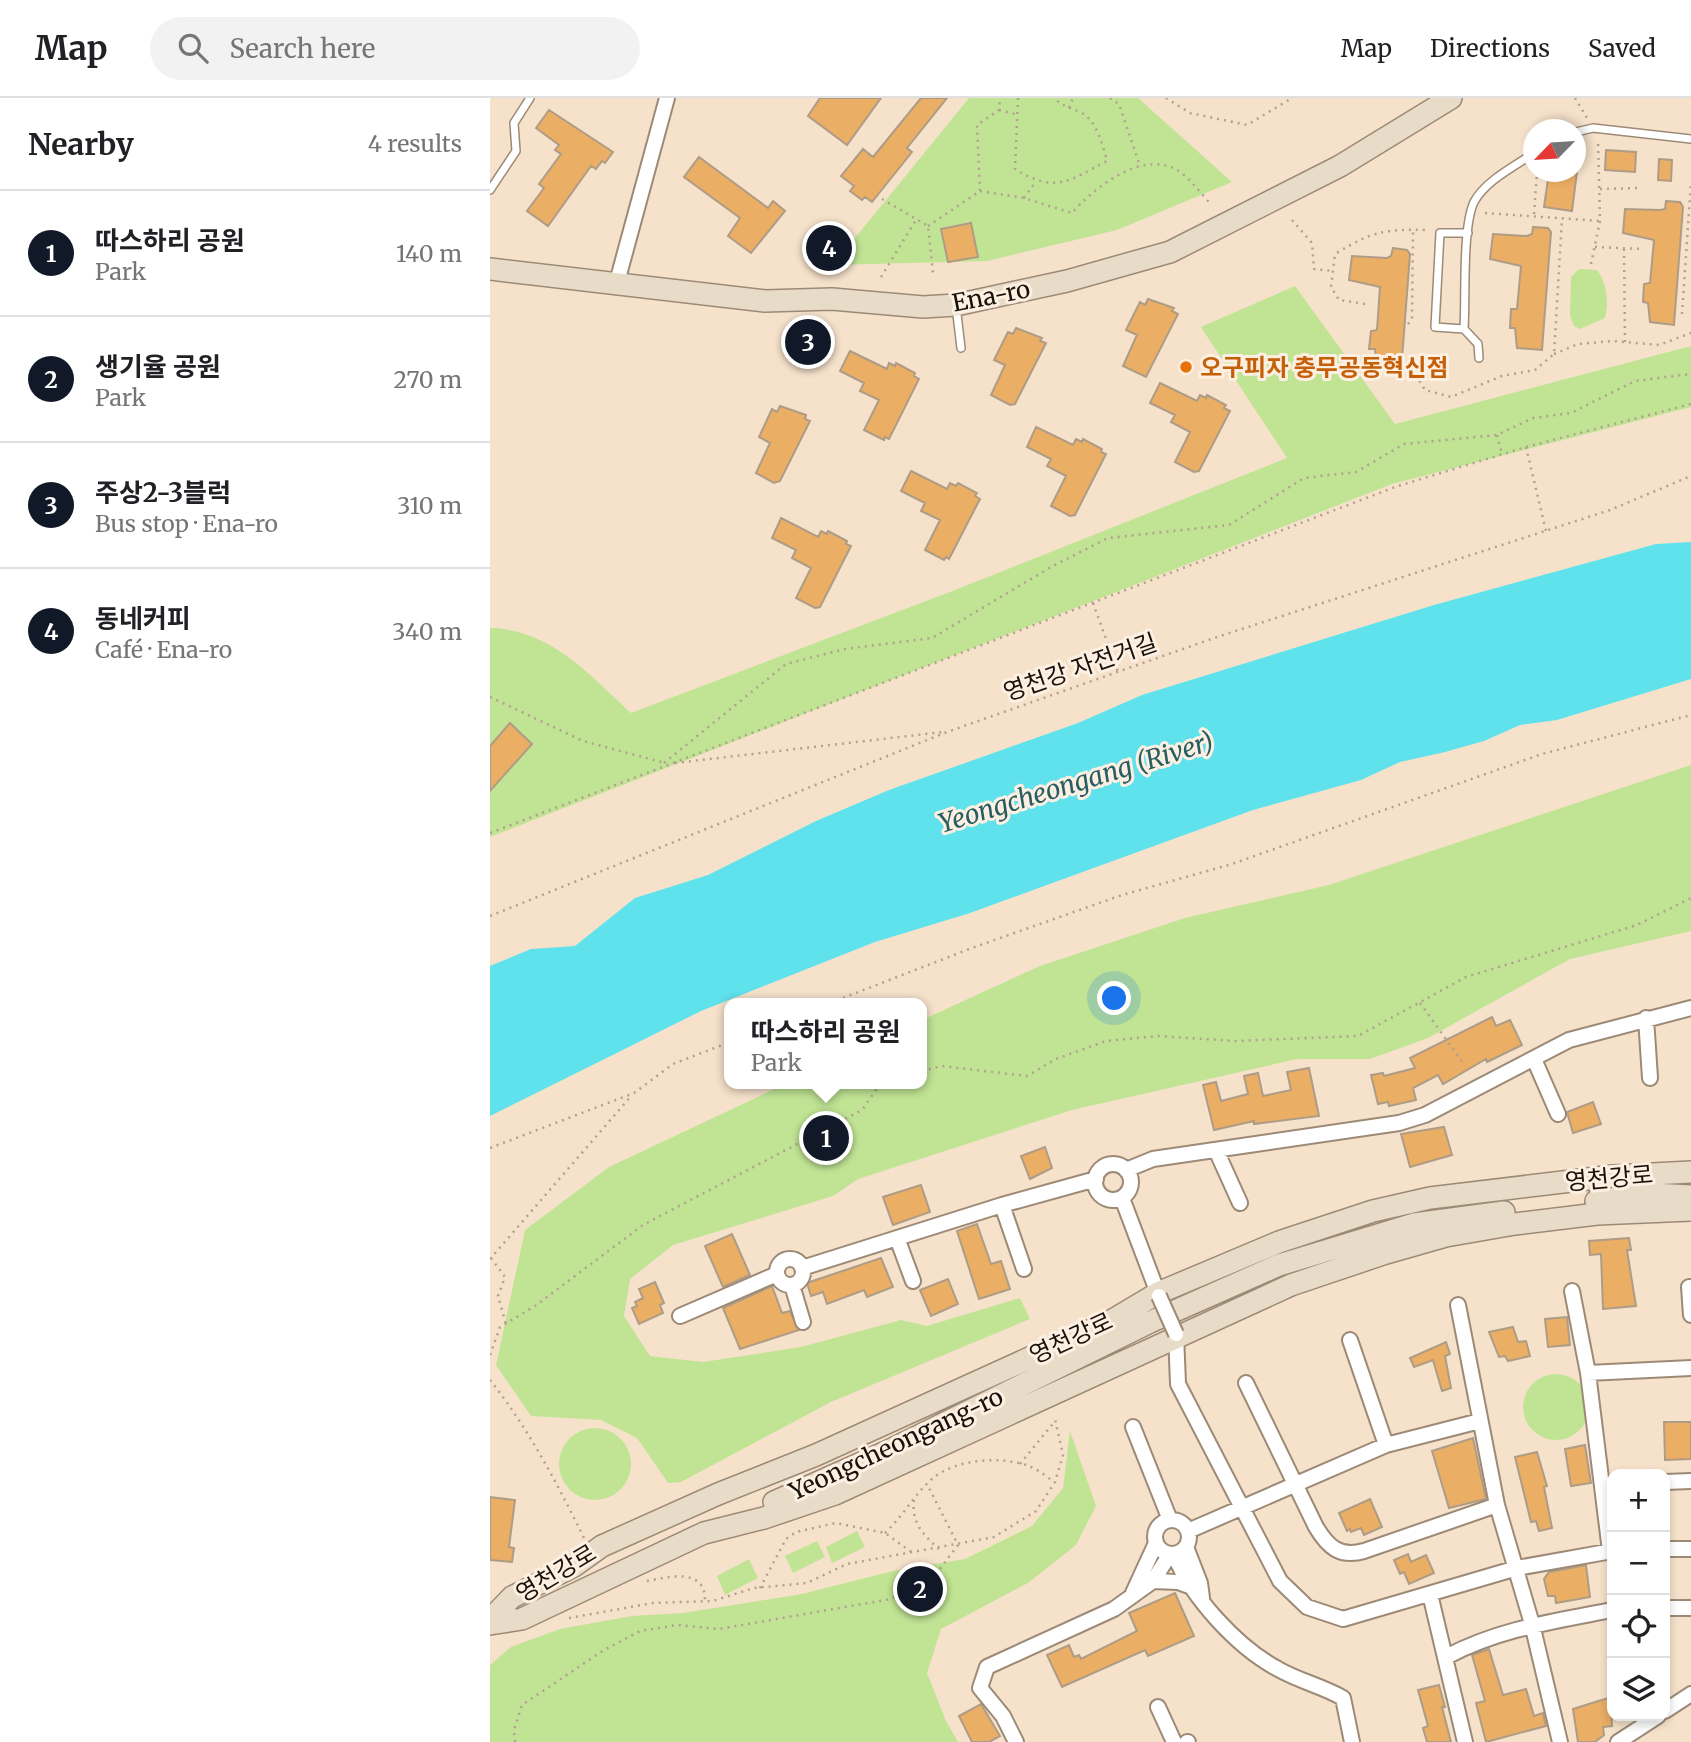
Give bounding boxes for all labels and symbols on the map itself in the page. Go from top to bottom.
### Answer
north arrow [1523,119,1586,182]
pin: 4 [806,222,852,274]
street label: Ena-ro [949,273,1033,319]
pin: 3 [785,316,831,368]
place label: 오구피자 충무공동혁신점 [1200,352,1449,383]
marker: 오구피자 충무공동혁신점 [1178,359,1194,375]
street label: 영천강 자전거길 [999,626,1161,708]
water label: Yeongcheongang (River) [934,724,1218,840]
your location [1097,981,1131,1015]
pin: 1 [803,1112,849,1164]
street label: 영천강로 [1564,1159,1654,1197]
street label: 영천강로 [1024,1305,1118,1371]
street label: Yeongcheongang-ro [783,1381,1008,1508]
street label: 영천강로 [510,1537,602,1609]
pin: 2 [897,1563,943,1615]

